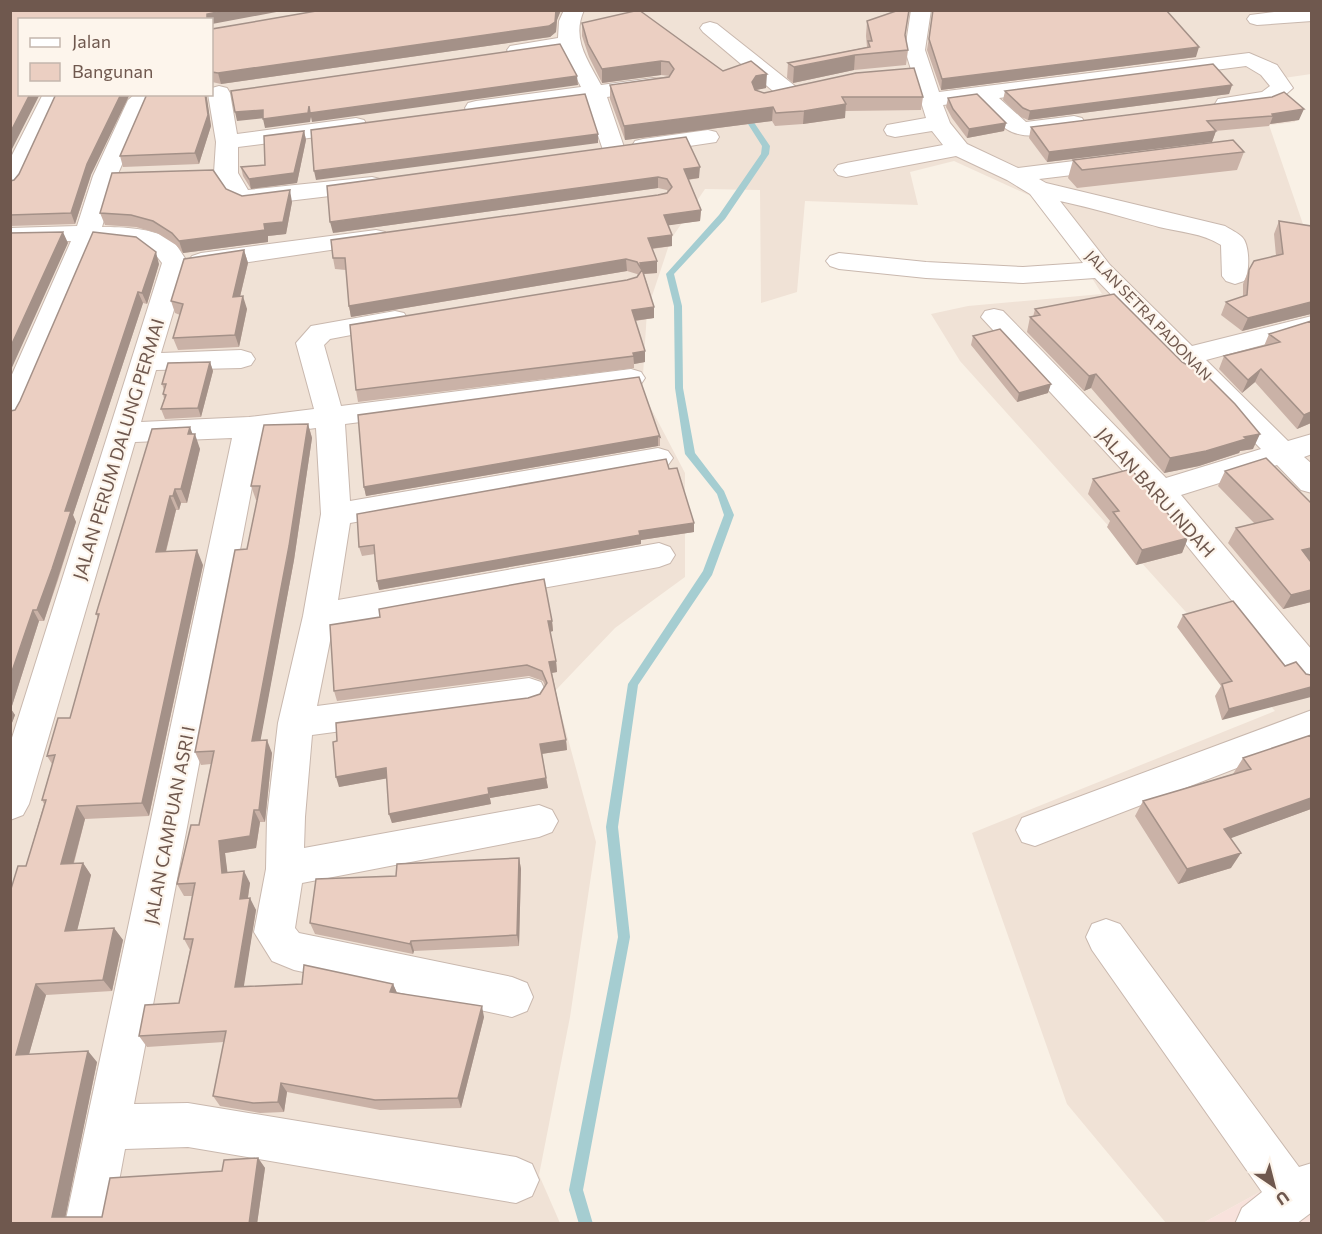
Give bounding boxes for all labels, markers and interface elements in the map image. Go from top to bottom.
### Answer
legend [18,18,213,96]
text: Jalan [72,30,111,52]
text: Bangunan [72,60,153,82]
street label: JALAN SETRA PADONAN [1082,246,1216,384]
street label: JALAN PERUM DALUNG PERMAI [68,316,168,582]
street label: JALAN BARU INDAH [1092,423,1220,561]
street label: JALAN CAMPUAN ASRI I [139,724,199,926]
north arrow [1244,1156,1304,1216]
text: U [1273,1188,1293,1210]

